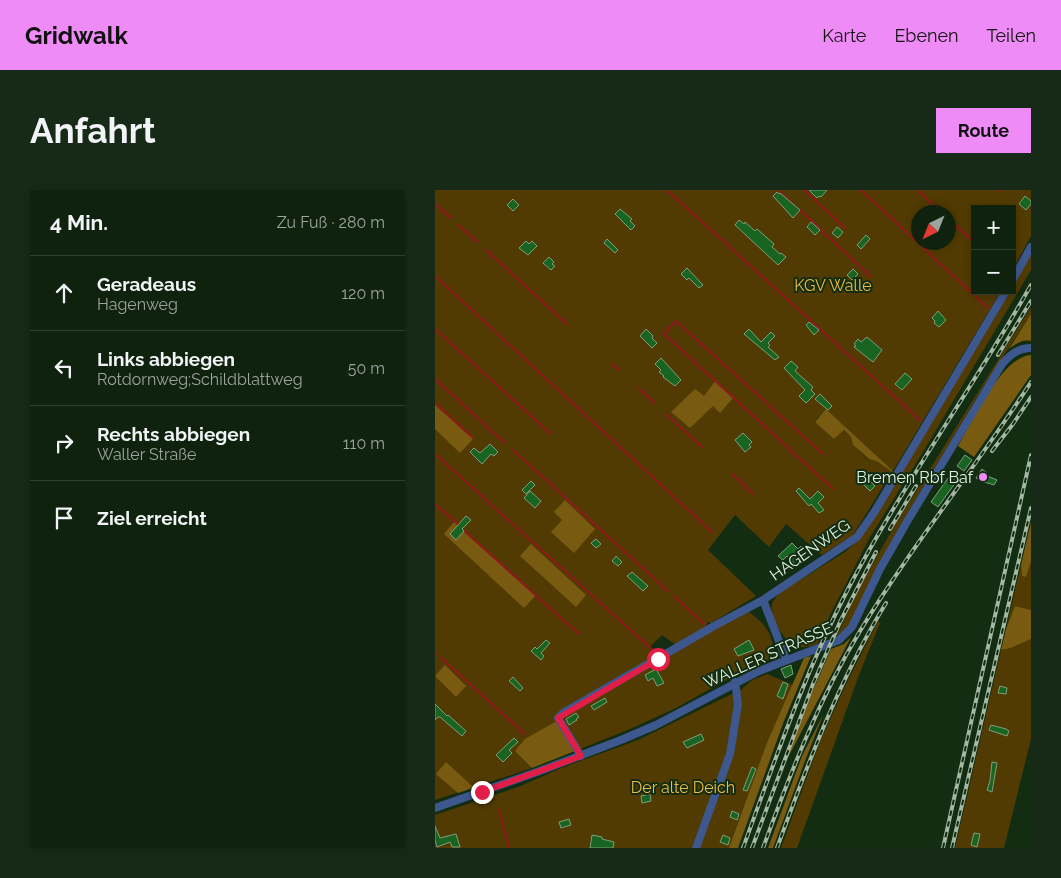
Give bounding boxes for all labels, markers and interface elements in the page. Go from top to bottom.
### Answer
text: Gridwalk [25,21,128,50]
text: Karte [822,25,866,46]
text: Ebenen [894,25,959,46]
text: Teilen [987,25,1036,46]
button: Route [936,108,1031,153]
text: Anfahrt [30,110,156,151]
north arrow [911,205,956,250]
map controls [971,205,1016,295]
button: + [971,205,1016,250]
text: 4 Min. [50,210,108,235]
text: Zu Fuß · 280 m [277,213,385,232]
button: − [971,250,1016,295]
text: Geradeaus [97,273,196,295]
park label: KGV Walle [794,276,872,295]
icon: ahead [50,279,78,307]
text: 120 m [341,284,385,303]
text: Hagenweg [97,295,178,314]
text: Links abbiegen [97,348,235,370]
icon: left [50,354,78,382]
text: 50 m [348,359,385,378]
text: Rotdornweg;Schildblattweg [97,370,303,389]
text: Rechts abbiegen [97,423,250,445]
icon: right [50,429,78,457]
text: 110 m [343,434,385,453]
text: Waller Straße [97,445,196,464]
place label: Bremen Rbf Baf [856,468,974,487]
marker: Bremen Rbf Baf [977,471,989,483]
icon: arrive [50,504,78,532]
text: Ziel erreicht [97,507,207,529]
street label: HAGENWEG [766,515,854,585]
street label: WALLER STRASSE [701,618,836,692]
route start [647,648,670,671]
park label: Der alte Deich [631,778,735,797]
route end [471,781,494,804]

